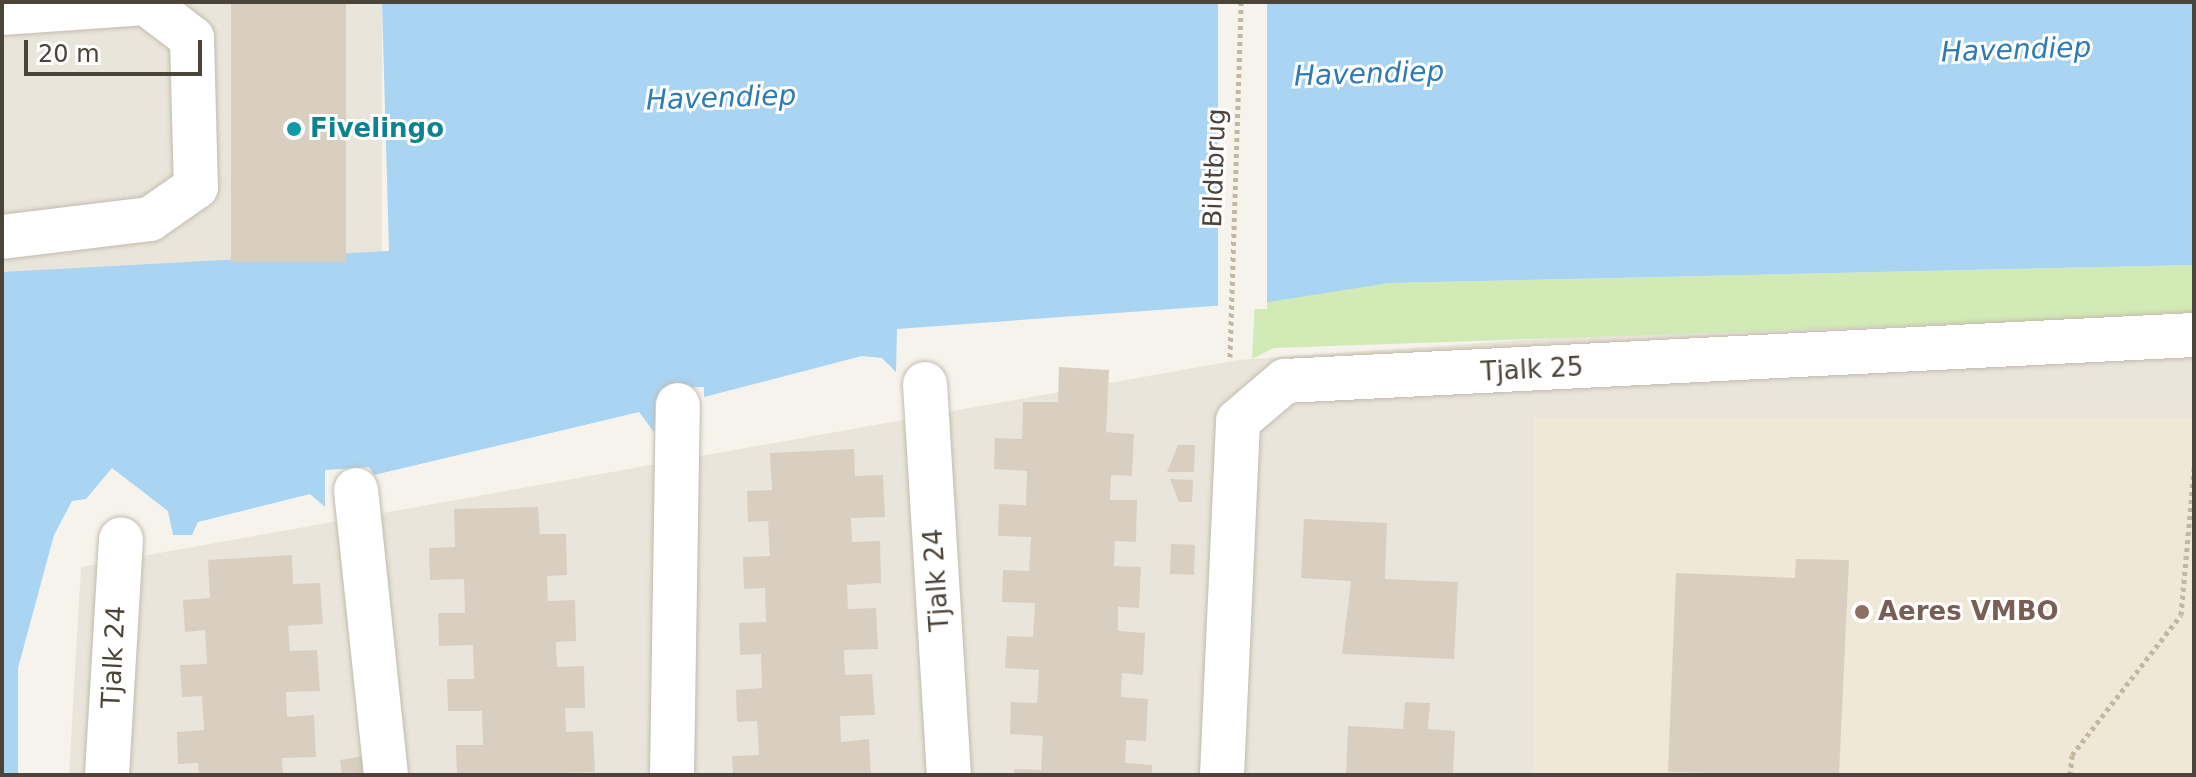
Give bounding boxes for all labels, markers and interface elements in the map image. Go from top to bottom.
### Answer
scale bar [28,24,206,74]
water label: Havendiep [1940,31,2092,69]
text: 20 m [38,40,100,68]
water label: Havendiep [1293,55,1445,93]
water label: Havendiep [645,79,797,117]
street label: Bildtbrug [1197,108,1233,228]
place label: Fivelingo [310,113,444,145]
marker: Fivelingo [285,120,303,138]
street label: Tjalk 25 [1480,352,1584,388]
street label: Tjalk 24 [918,528,956,632]
place label: Aeres VMBO [1878,596,2059,628]
marker: Aeres VMBO [1853,603,1871,621]
street label: Tjalk 24 [96,605,132,709]

